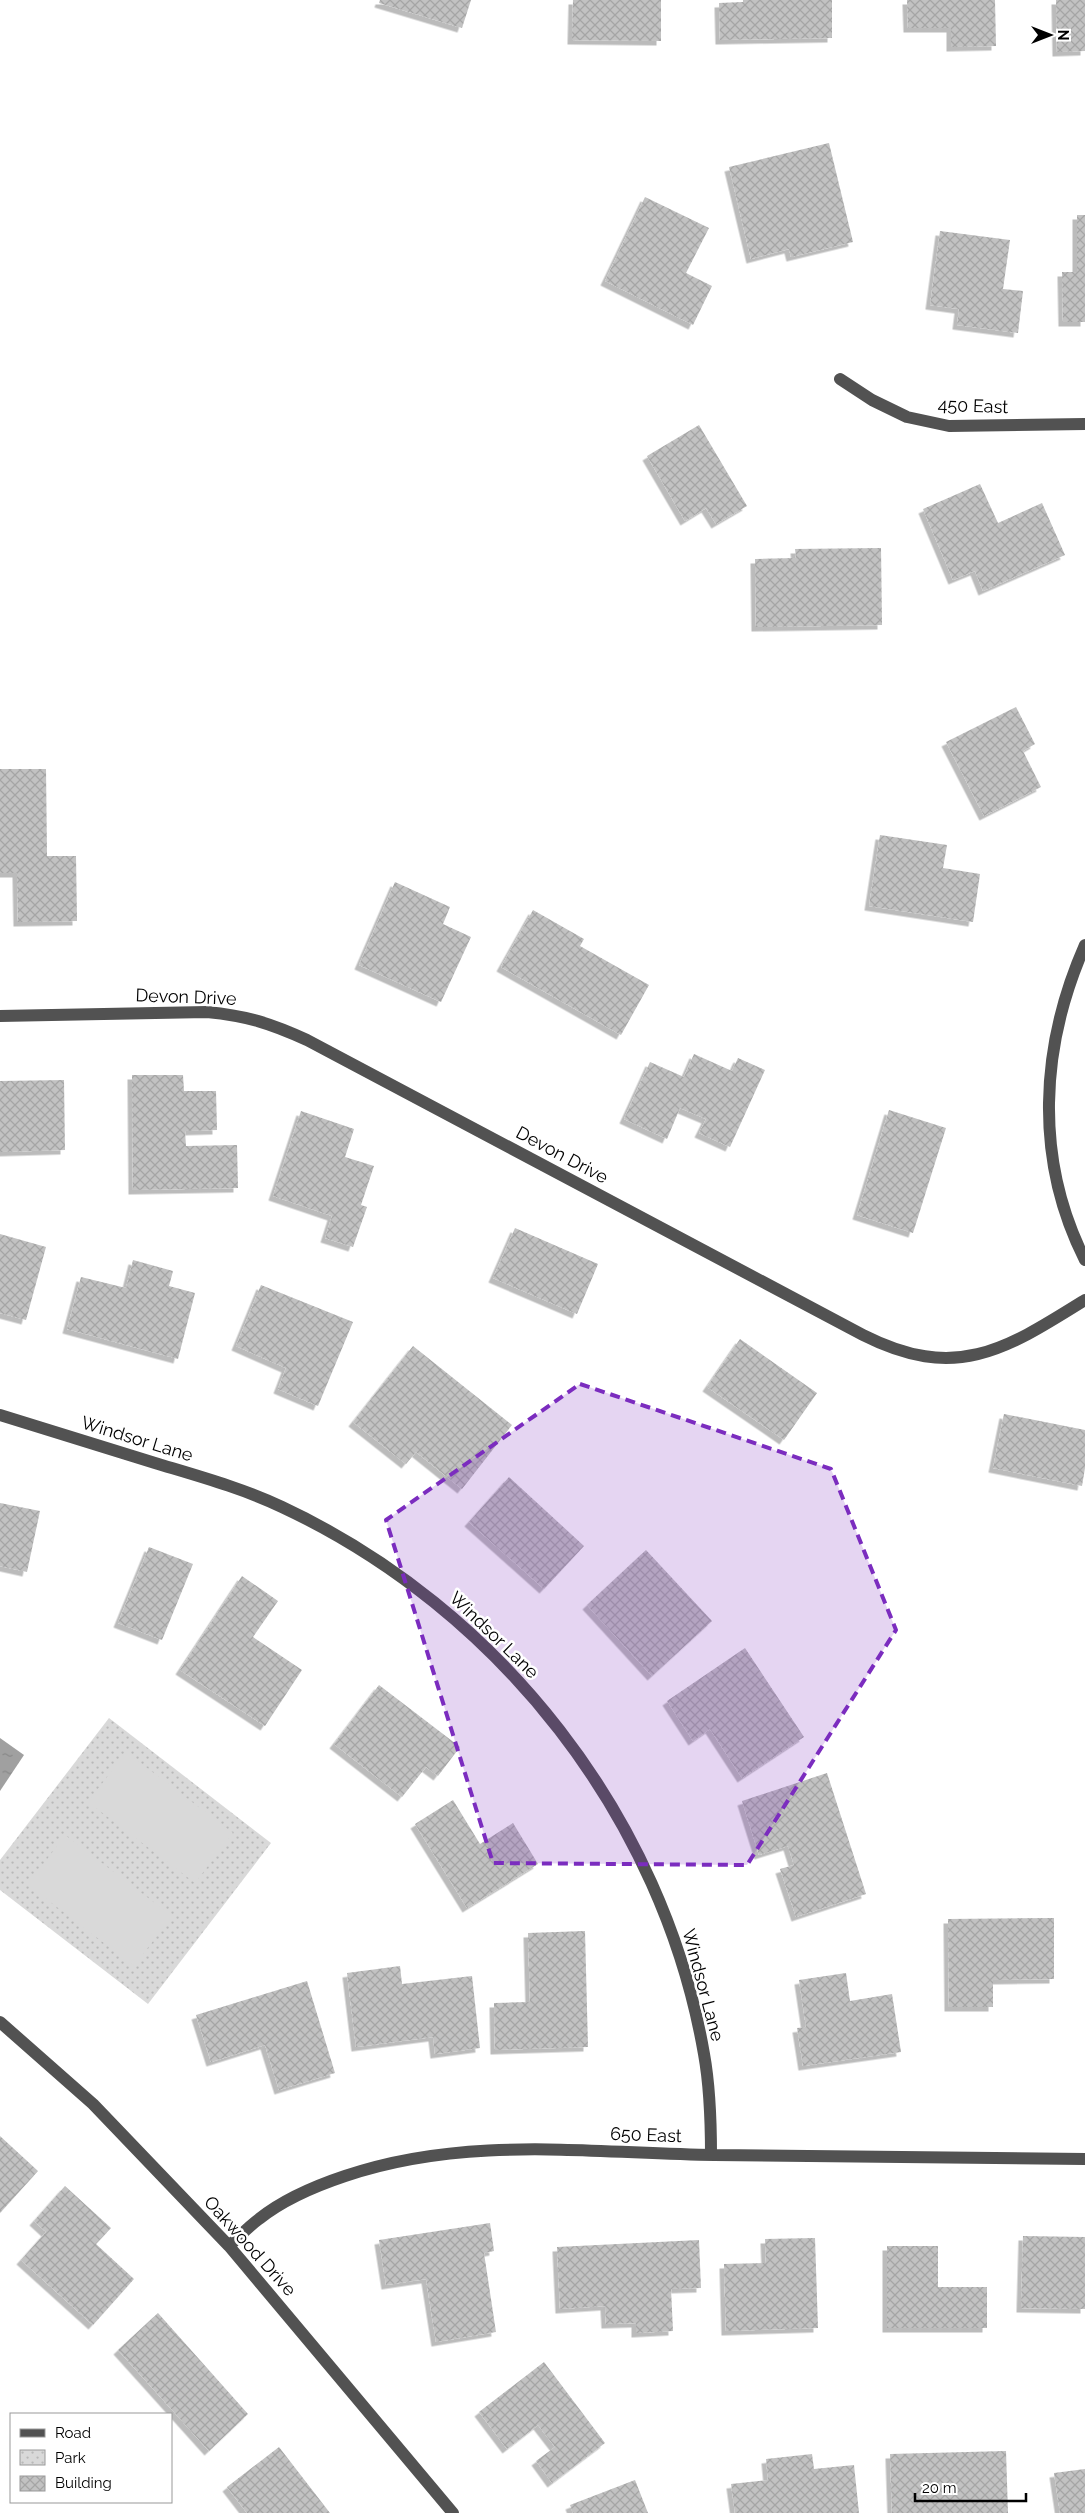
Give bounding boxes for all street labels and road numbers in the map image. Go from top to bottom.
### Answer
street label: 450 East [937,394,1009,417]
street label: Devon Drive [135,984,237,1009]
street label: Devon Drive [513,1122,612,1188]
street label: Windsor Lane [79,1412,196,1466]
street label: Windsor Lane [445,1587,544,1683]
street label: Windsor Lane [678,1926,729,2044]
street label: 650 East [610,2123,682,2146]
street label: Oakwood Drive [200,2191,301,2300]

